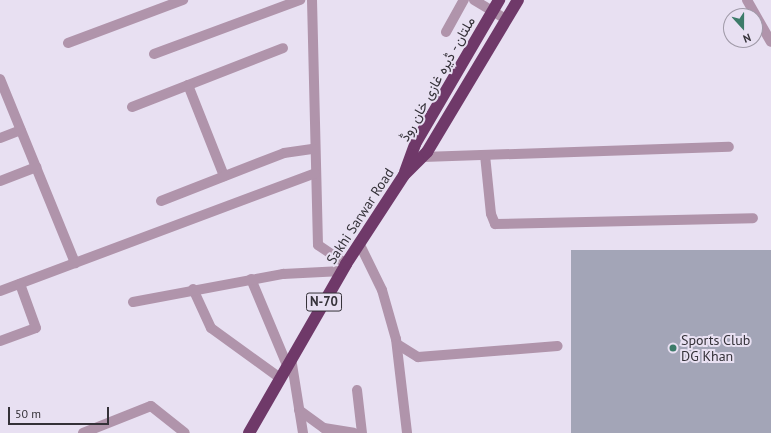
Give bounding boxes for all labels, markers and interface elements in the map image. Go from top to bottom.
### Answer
north arrow [723,8,763,48]
street label: ملتان - ڈیرہ غازی خان روڈ [395,13,479,145]
text: N [741,30,753,46]
street label: Sakhi Sarwar Road [323,165,397,267]
road number: N-70 [306,291,342,313]
place label: Sports Club DG Khan [681,332,750,364]
marker: Sports Club DG Khan [668,343,678,353]
scale bar [10,399,111,425]
text: 50 m [15,406,41,421]

